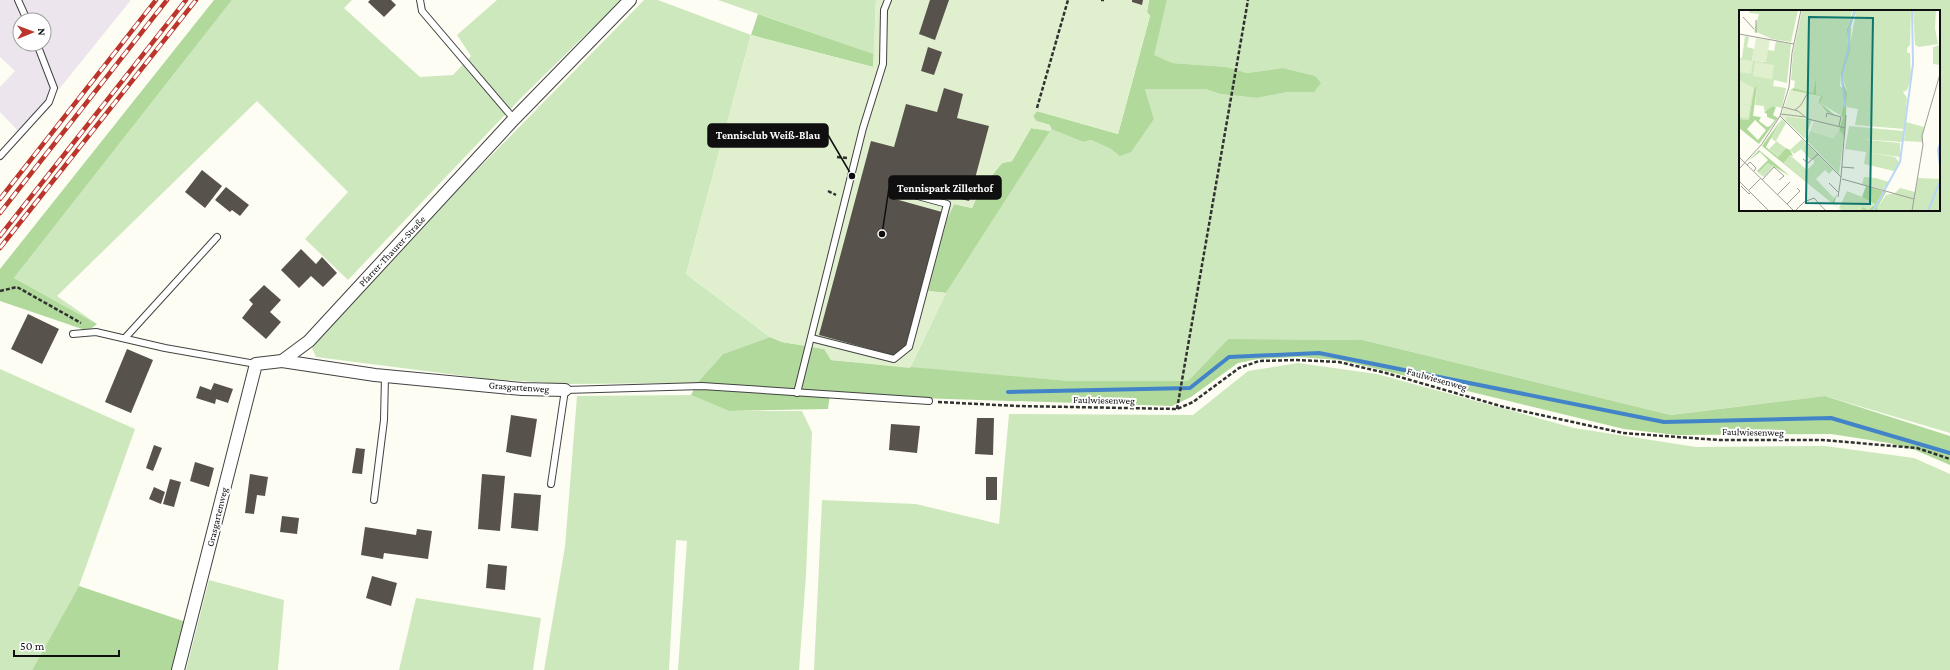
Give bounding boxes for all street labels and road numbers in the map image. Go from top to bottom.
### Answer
street label: Pfarrer-Thaurer-Straße [356,213,428,289]
street label: Faulwiesenweg [1406,365,1468,393]
street label: Grasgartenweg [488,379,550,395]
street label: Faulwiesenweg [1073,394,1135,406]
street label: Faulwiesenweg [1722,426,1784,438]
street label: Grasgartenweg [204,486,230,548]

